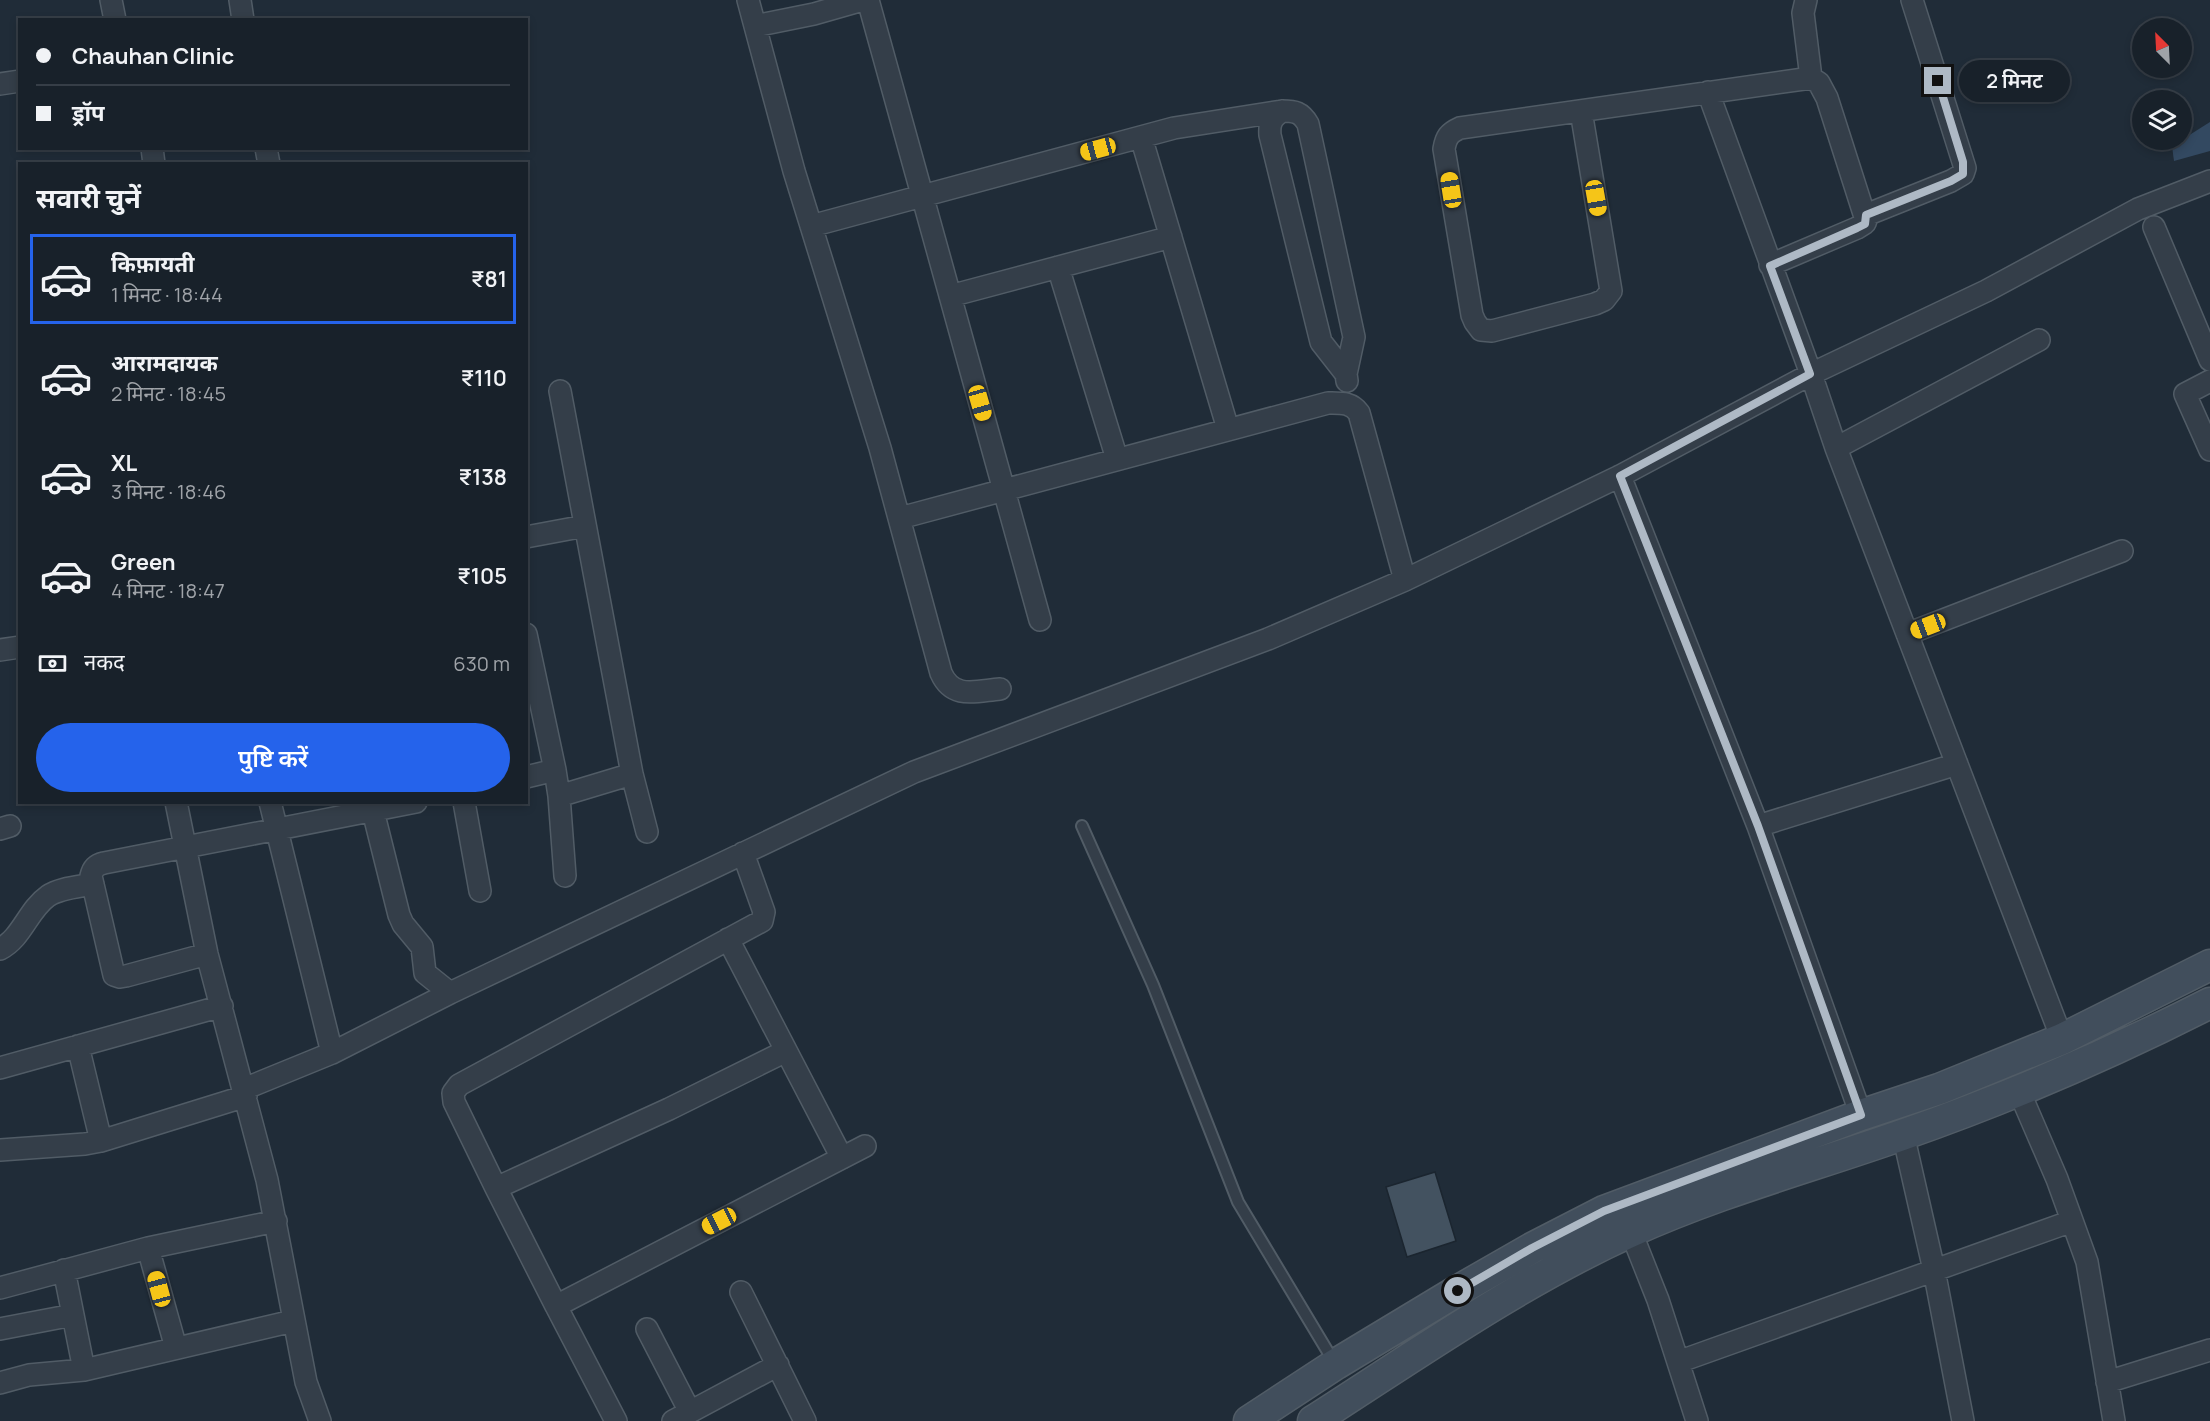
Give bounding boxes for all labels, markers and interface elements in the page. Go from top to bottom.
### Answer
north arrow [2132,18,2192,78]
map controls [2132,18,2192,150]
text: Chauhan Clinic [72,41,234,71]
callout: 2 मिनट [1959,60,2070,102]
route end [1924,67,1951,94]
text: 2 मिनट [1986,67,2043,94]
button: layers [2132,90,2192,150]
text: ड्रॉप [72,98,105,128]
car [1078,136,1118,162]
car [1439,171,1463,209]
text: सवारी चुनें [36,179,141,216]
car [1584,179,1608,217]
text: किफ़ायती [111,249,195,279]
icon: car [39,252,93,306]
text: ₹81 [471,264,507,294]
text: 1 मिनट · 18:44 [111,281,223,308]
text: आरामदायक [111,348,218,378]
icon: car [39,351,93,405]
text: ₹110 [461,363,507,393]
text: 2 मिनट · 18:45 [111,380,226,407]
car [966,383,994,423]
text: XL [111,448,137,478]
icon: car [39,450,93,504]
text: ₹138 [458,462,507,492]
text: 3 मिनट · 18:46 [111,478,227,505]
text: Green [111,547,176,577]
icon: car [39,549,93,603]
text: ₹105 [457,561,507,591]
text: 4 मिनट · 18:47 [111,577,225,604]
car [1908,611,1948,641]
icon: cash [36,647,69,680]
text: नकद [84,647,125,677]
text: 630 m [453,650,510,677]
button: पुष्टि करें [36,723,510,792]
car [699,1205,739,1237]
car [146,1269,172,1309]
route start [1444,1277,1471,1304]

